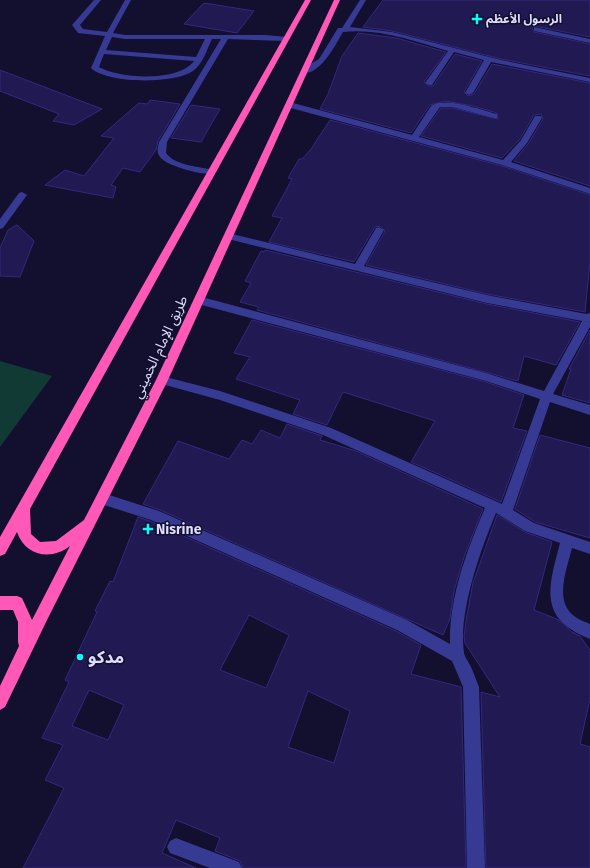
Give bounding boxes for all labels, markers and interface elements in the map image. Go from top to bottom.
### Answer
place label: الرسول الأعظم [486,12,562,28]
marker: الرسول الأعظم [471,13,483,25]
street label: طريق الإمام الخميني [129,293,193,402]
place label: Nisrine [156,521,202,538]
marker: Nisrine [143,524,153,534]
place label: مدكو [88,647,124,668]
marker: مدكو [75,652,85,662]

